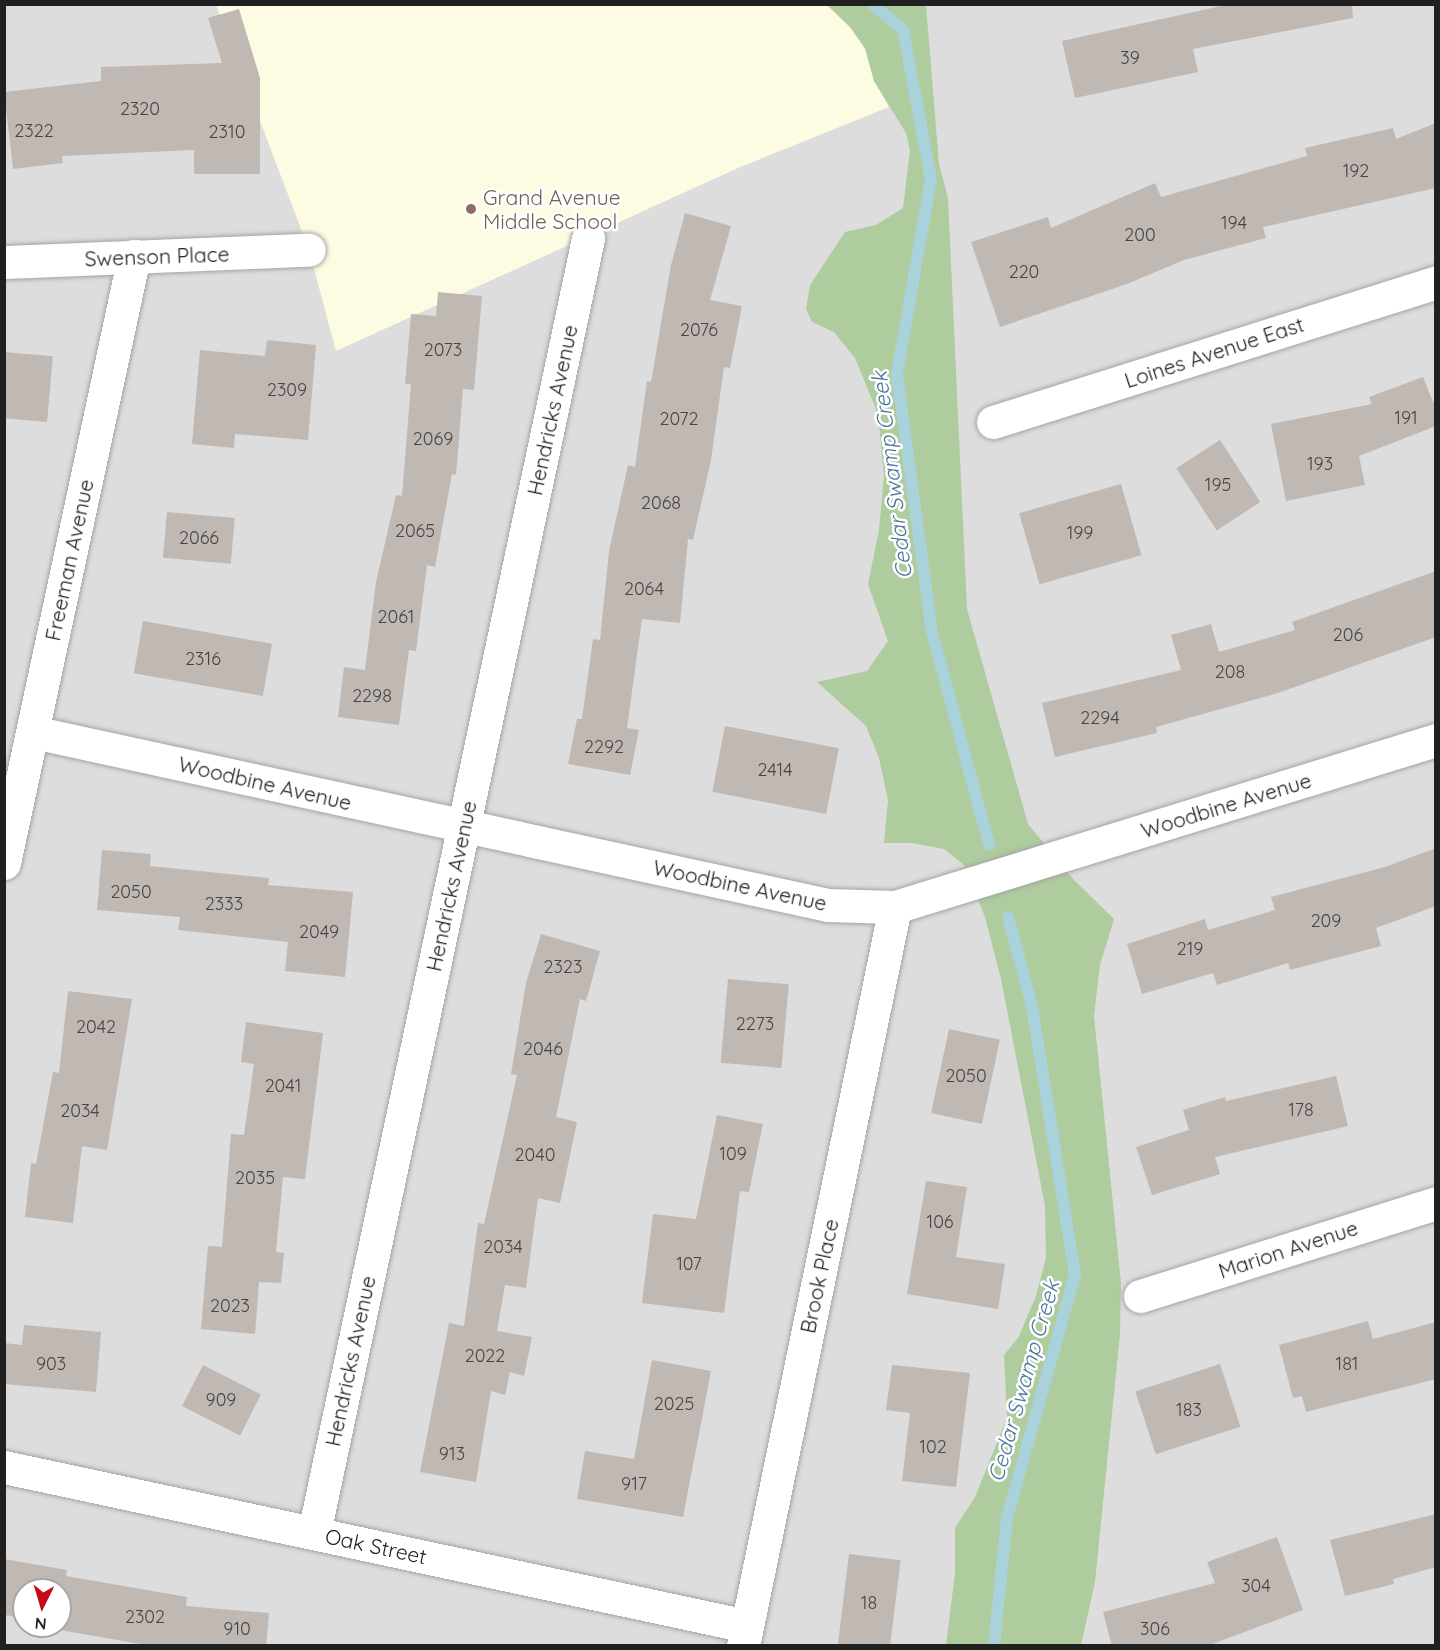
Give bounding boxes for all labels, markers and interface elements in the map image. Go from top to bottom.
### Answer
house number: 39 [1120,47,1140,69]
house number: 2320 [120,98,160,120]
house number: 2322 [14,120,54,142]
house number: 2310 [209,121,245,143]
house number: 192 [1343,160,1369,182]
place label: Grand Avenue Middle School [483,184,621,234]
marker: Grand Avenue Middle School [464,202,478,216]
house number: 194 [1221,212,1247,234]
house number: 200 [1124,224,1156,246]
street label: Swenson Place [84,241,230,271]
house number: 220 [1009,261,1039,283]
street label: Loines Avenue East [1121,311,1307,393]
house number: 2076 [680,319,718,341]
street label: Hendricks Avenue [522,322,582,498]
house number: 2073 [424,339,462,361]
water label: Cedar Swamp Creek [866,370,918,580]
house number: 2309 [267,379,307,401]
house number: 191 [1394,407,1418,429]
house number: 2072 [660,408,698,430]
house number: 2069 [413,428,453,450]
house number: 193 [1307,453,1333,475]
house number: 195 [1205,474,1231,496]
street label: Freeman Avenue [40,477,98,643]
house number: 2068 [641,492,681,514]
house number: 2065 [395,520,435,542]
house number: 199 [1067,522,1093,544]
house number: 2066 [179,527,219,549]
house number: 2064 [624,578,664,600]
house number: 2061 [378,606,414,628]
house number: 206 [1333,624,1363,646]
house number: 2316 [185,648,221,670]
house number: 208 [1215,661,1245,683]
house number: 2298 [352,685,392,707]
house number: 2294 [1080,707,1120,729]
house number: 2292 [584,736,624,758]
street label: Woodbine Avenue [176,751,354,815]
house number: 2414 [758,759,792,781]
street label: Woodbine Avenue [1138,767,1314,843]
street label: Hendricks Avenue [421,798,481,974]
street label: Woodbine Avenue [651,854,829,916]
house number: 2050 [110,881,152,903]
house number: 2333 [205,893,243,915]
house number: 209 [1311,910,1341,932]
house number: 2049 [299,921,339,943]
house number: 219 [1177,938,1203,960]
house number: 2323 [544,956,582,978]
house number: 2273 [736,1013,774,1035]
house number: 2042 [76,1016,116,1038]
house number: 2046 [523,1038,563,1060]
house number: 2050 [945,1065,987,1087]
house number: 2041 [265,1075,301,1097]
house number: 178 [1288,1099,1314,1121]
house number: 2034 [60,1100,100,1122]
house number: 109 [719,1143,747,1165]
house number: 2040 [515,1144,555,1166]
house number: 2035 [235,1167,275,1189]
house number: 106 [926,1211,954,1233]
street label: Marion Avenue [1215,1215,1361,1283]
street label: Brook Place [795,1216,843,1336]
house number: 2034 [483,1236,523,1258]
house number: 107 [676,1253,702,1275]
street label: Hendricks Avenue [320,1273,380,1449]
water label: Cedar Swamp Creek [983,1277,1065,1485]
house number: 2023 [210,1295,250,1317]
house number: 2022 [465,1345,505,1367]
house number: 903 [36,1353,66,1375]
house number: 181 [1335,1353,1359,1375]
house number: 909 [206,1389,236,1411]
house number: 2025 [654,1393,694,1415]
house number: 183 [1176,1399,1202,1421]
house number: 102 [919,1436,947,1458]
house number: 913 [439,1443,465,1465]
house number: 917 [621,1473,647,1495]
street label: Oak Street [323,1523,429,1569]
house number: 304 [1241,1575,1271,1597]
north arrow [12,1578,72,1638]
house number: 18 [861,1592,877,1614]
house number: 2302 [125,1606,165,1628]
text: N [34,1613,47,1634]
house number: 910 [223,1618,251,1640]
house number: 306 [1140,1618,1170,1640]

